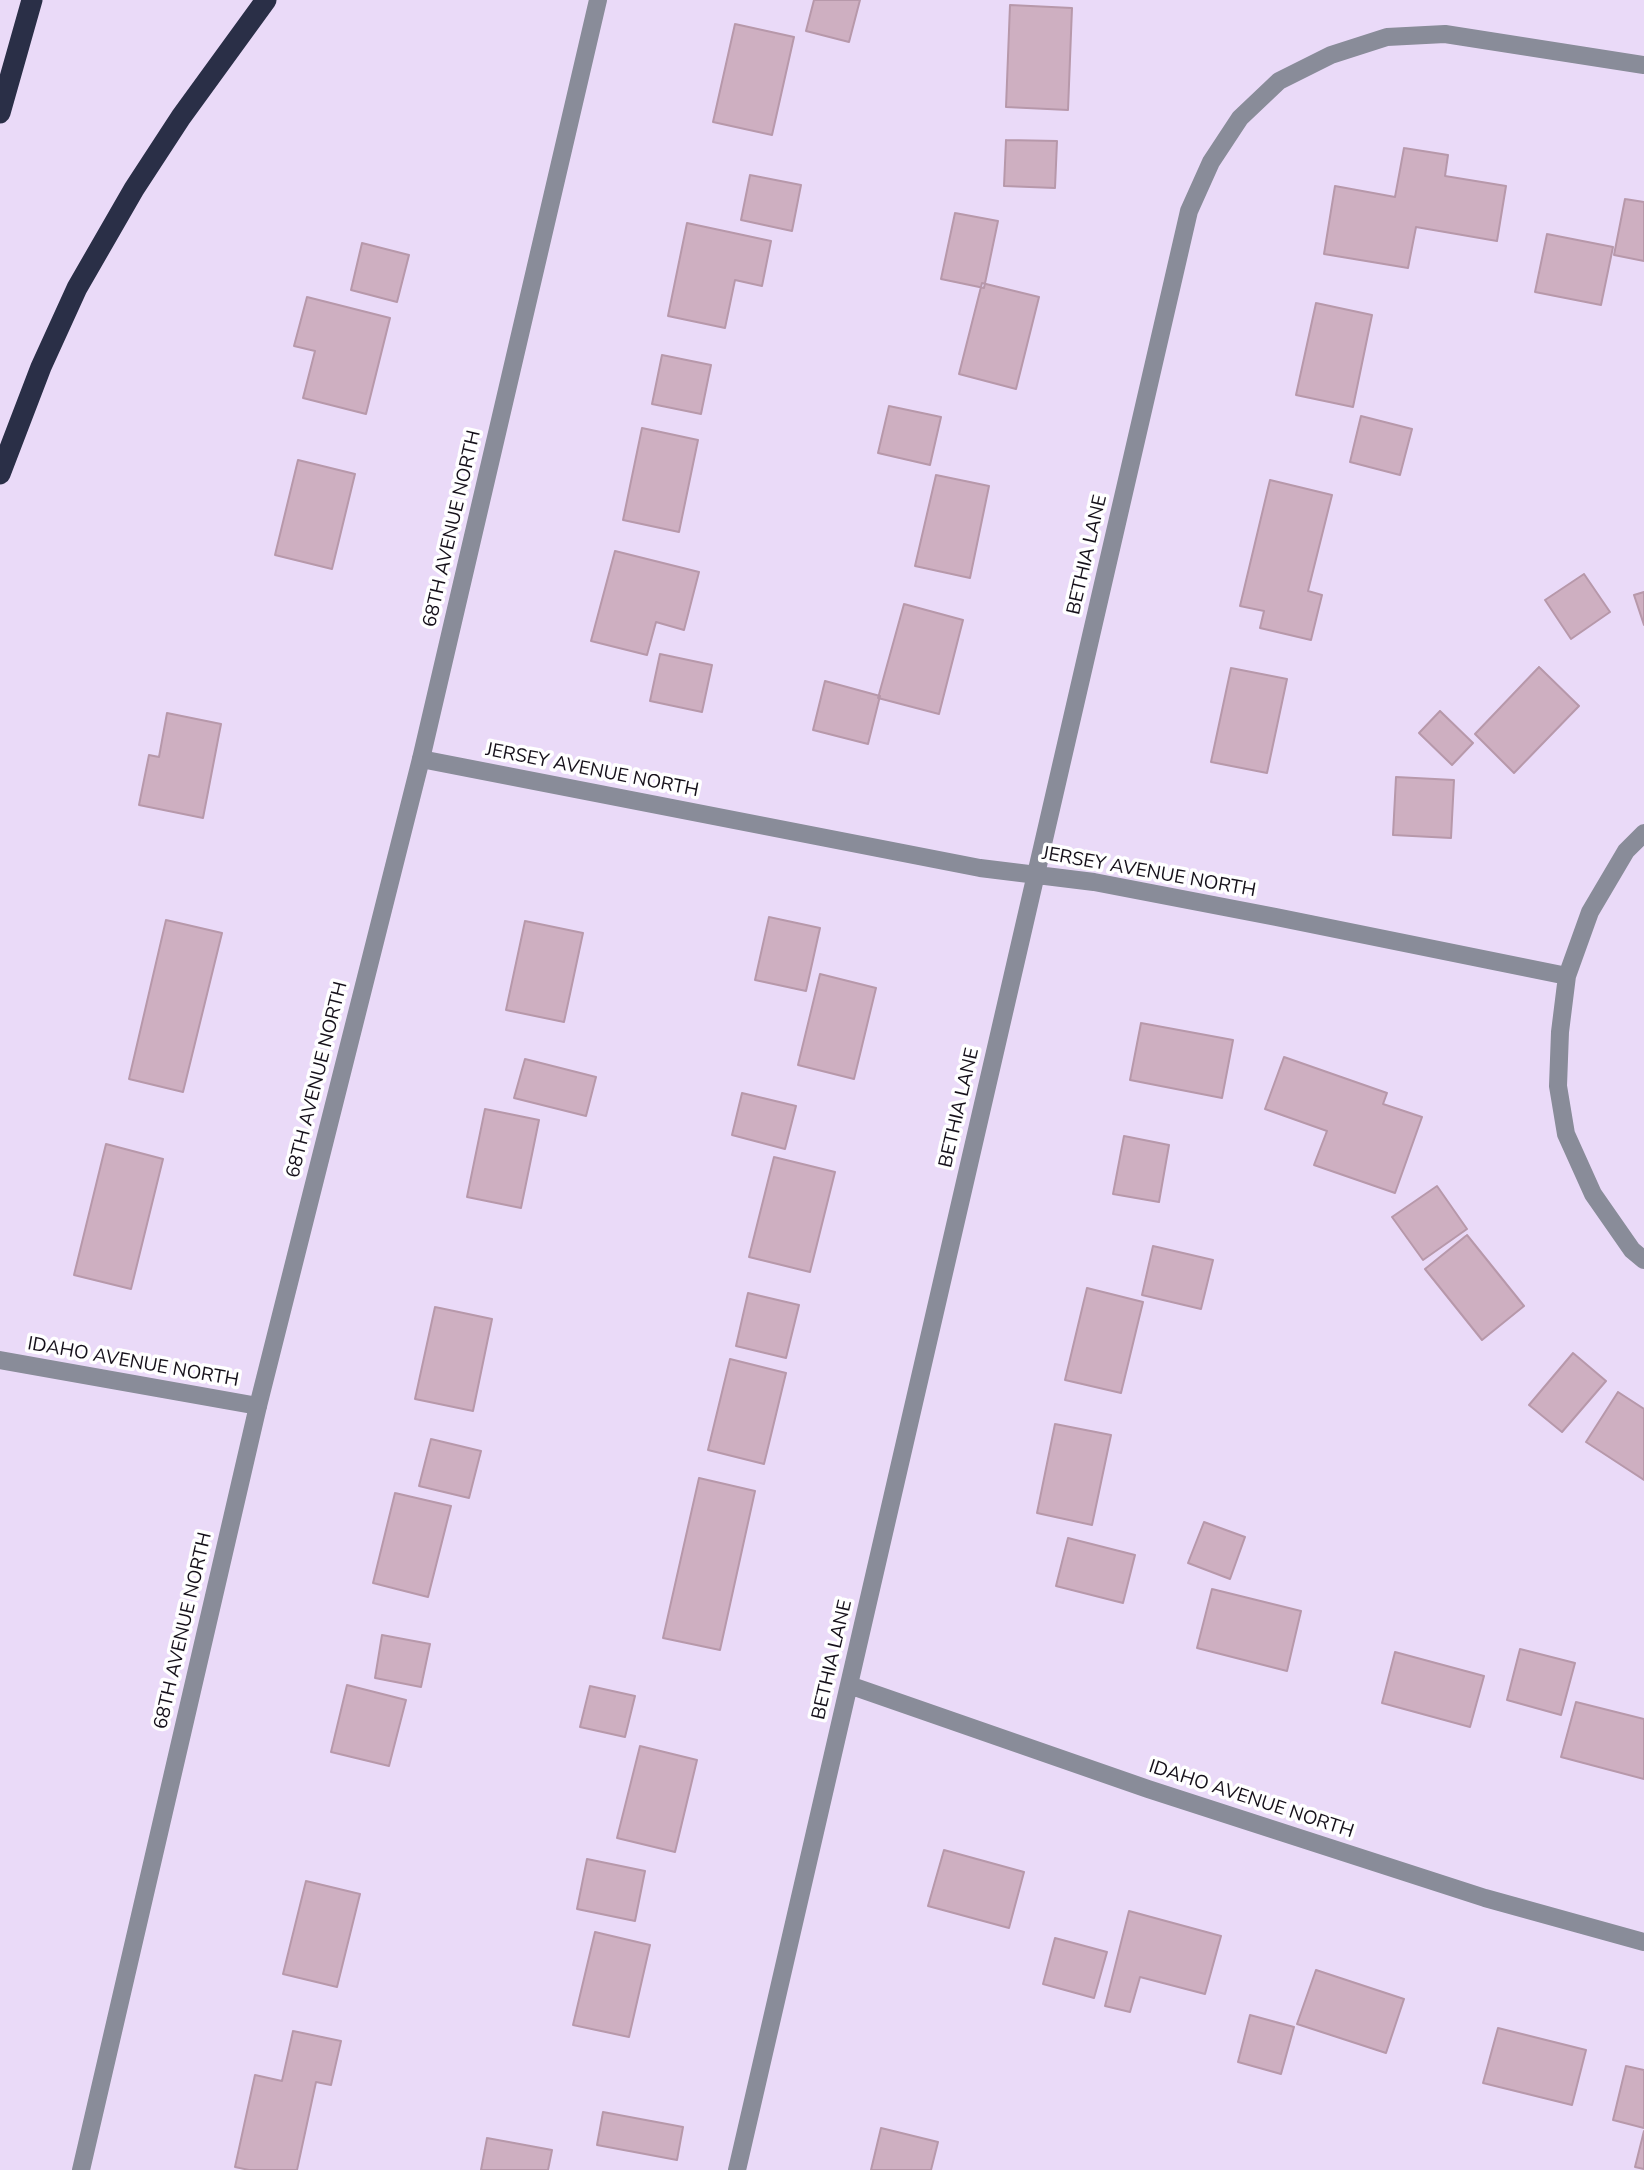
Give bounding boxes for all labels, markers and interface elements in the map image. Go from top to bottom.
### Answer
street label: 68TH AVENUE NORTH [419,428,487,630]
street label: BETHIA LANE [1063,493,1113,617]
street label: JERSEY AVENUE NORTH [484,739,700,803]
street label: JERSEY AVENUE NORTH [1040,843,1258,903]
street label: 68TH AVENUE NORTH [283,980,353,1180]
street label: BETHIA LANE [935,1046,985,1170]
street label: IDAHO AVENUE NORTH [26,1333,240,1393]
street label: 68TH AVENUE NORTH [150,1530,218,1732]
street label: BETHIA LANE [808,1598,858,1722]
street label: IDAHO AVENUE NORTH [1146,1756,1356,1844]

